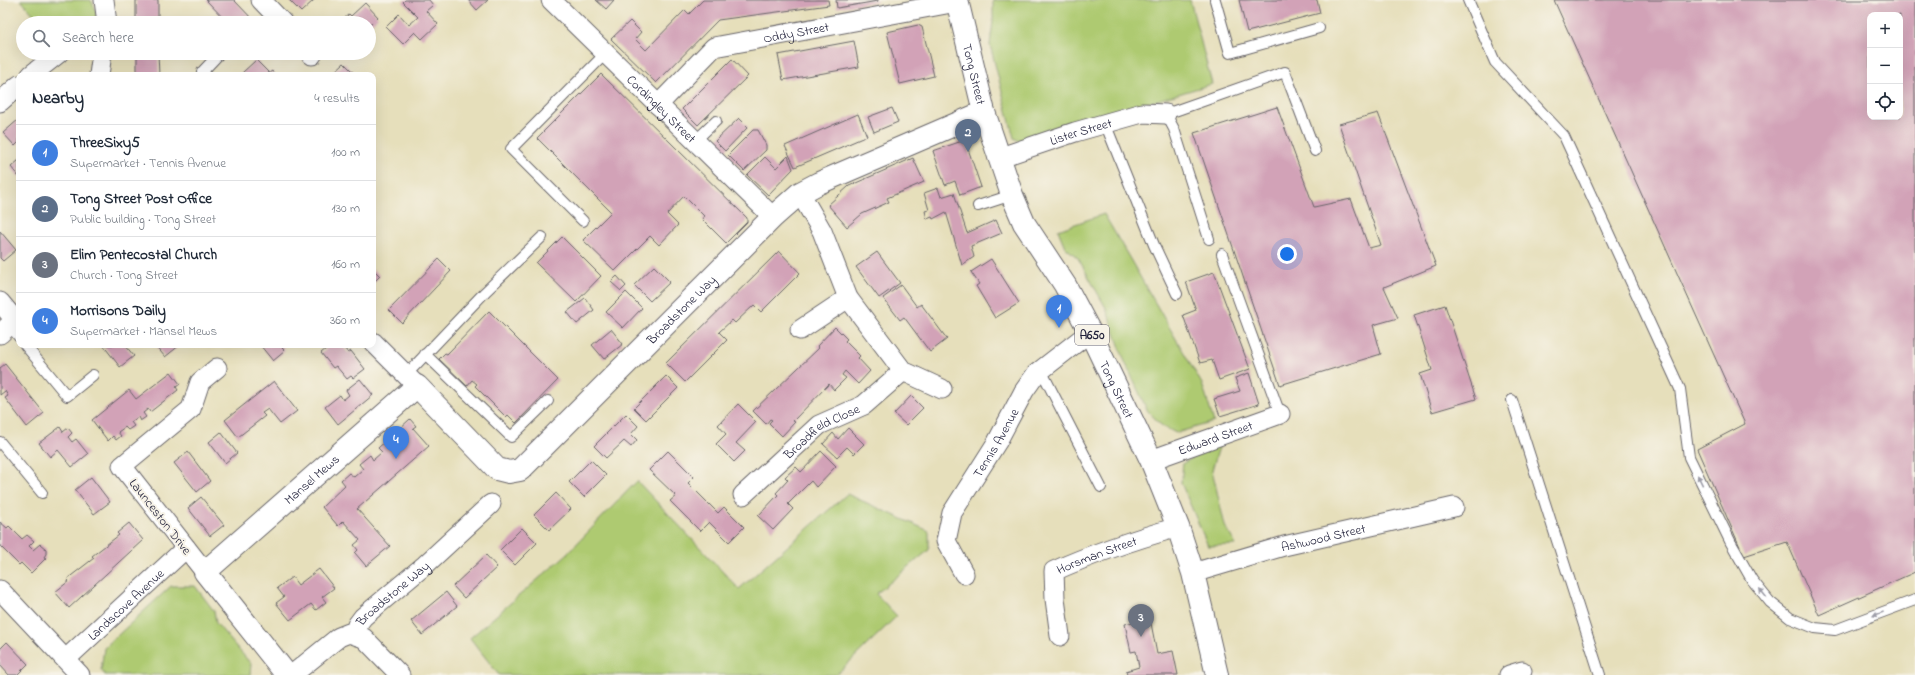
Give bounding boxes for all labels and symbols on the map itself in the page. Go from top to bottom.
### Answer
street label: Oddy Street [762,18,831,49]
street label: Tong Street [957,42,990,107]
street label: Cordingley Street [622,71,700,148]
street label: Lister Street [1048,114,1115,151]
pin: 2 [955,119,981,152]
your location [1277,244,1297,264]
street label: Broadstone Way [642,271,722,350]
pin: 1 [1046,295,1072,328]
road number: A650 [1075,325,1109,345]
street label: Tong Street [1094,358,1138,422]
street label: Broadfield Close [779,400,863,465]
street label: Tennis Avenue [969,405,1024,482]
street label: Edward Street [1176,416,1256,461]
pin: 4 [383,426,409,459]
street label: Mansel Mews [280,450,344,510]
one-way arrow [1697,474,1704,486]
street label: Launceston Drive [124,475,196,559]
street label: Ashwood Street [1279,519,1368,557]
street label: Horsman Street [1054,532,1140,580]
street label: Broadstone Way [351,557,435,631]
street label: Landscove Avenue [84,565,169,645]
one-way arrow [1759,588,1767,599]
pin: 3 [1128,604,1154,637]
one-way arrow [1872,611,1884,617]

